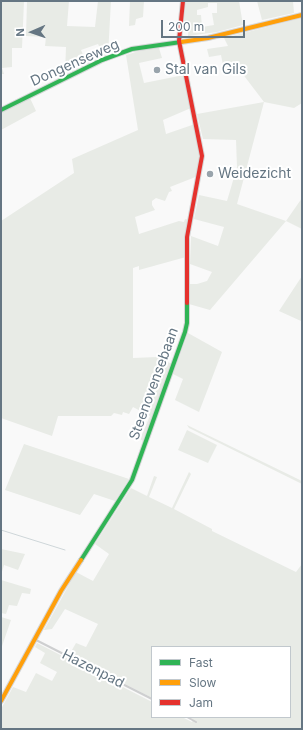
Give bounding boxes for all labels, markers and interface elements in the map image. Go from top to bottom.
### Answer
north arrow [12,12,52,52]
scale bar [163,12,247,38]
text: 200 m [168,19,204,34]
text: N [13,28,27,37]
street label: Dongenseweg [28,36,122,90]
place label: Stal van Gils [165,62,246,78]
marker: Stal van Gils [152,65,162,75]
place label: Weidezicht [218,166,291,182]
marker: Weidezicht [205,169,215,179]
street label: Steenovensebaan [126,325,182,443]
street label: Hazenpad [59,646,127,692]
legend [151,646,291,718]
text: Fast [189,655,213,670]
text: Slow [189,675,216,690]
text: Jam [189,695,213,710]

